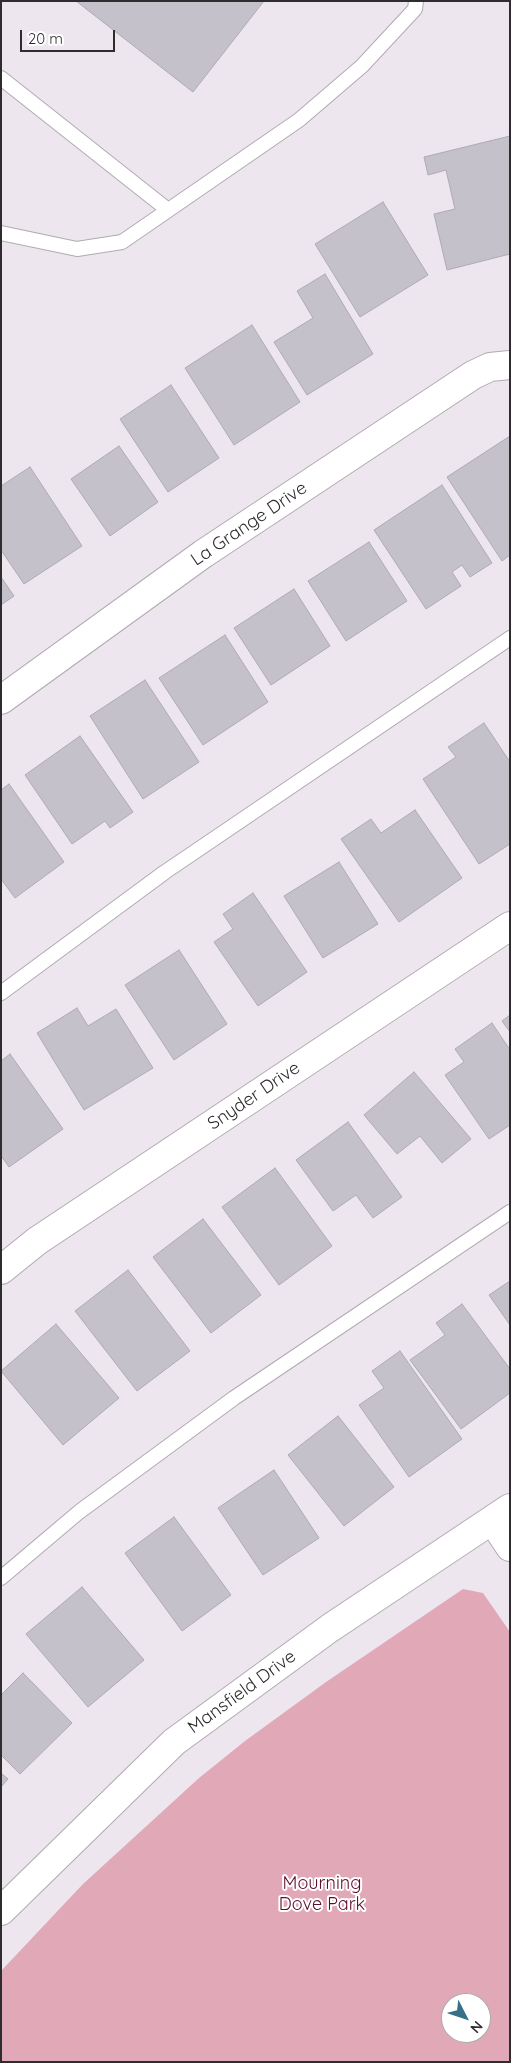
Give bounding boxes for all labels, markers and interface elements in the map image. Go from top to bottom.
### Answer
scale bar [22,20,118,52]
text: 20 m [28,29,63,48]
street label: La Grange Drive [187,477,311,571]
street label: Snyder Drive [204,1057,304,1135]
street label: Mansfield Drive [184,1646,300,1738]
park label: Mourning Dove Park [279,1873,365,1916]
north arrow [441,1993,491,2043]
text: N [466,2017,487,2037]

